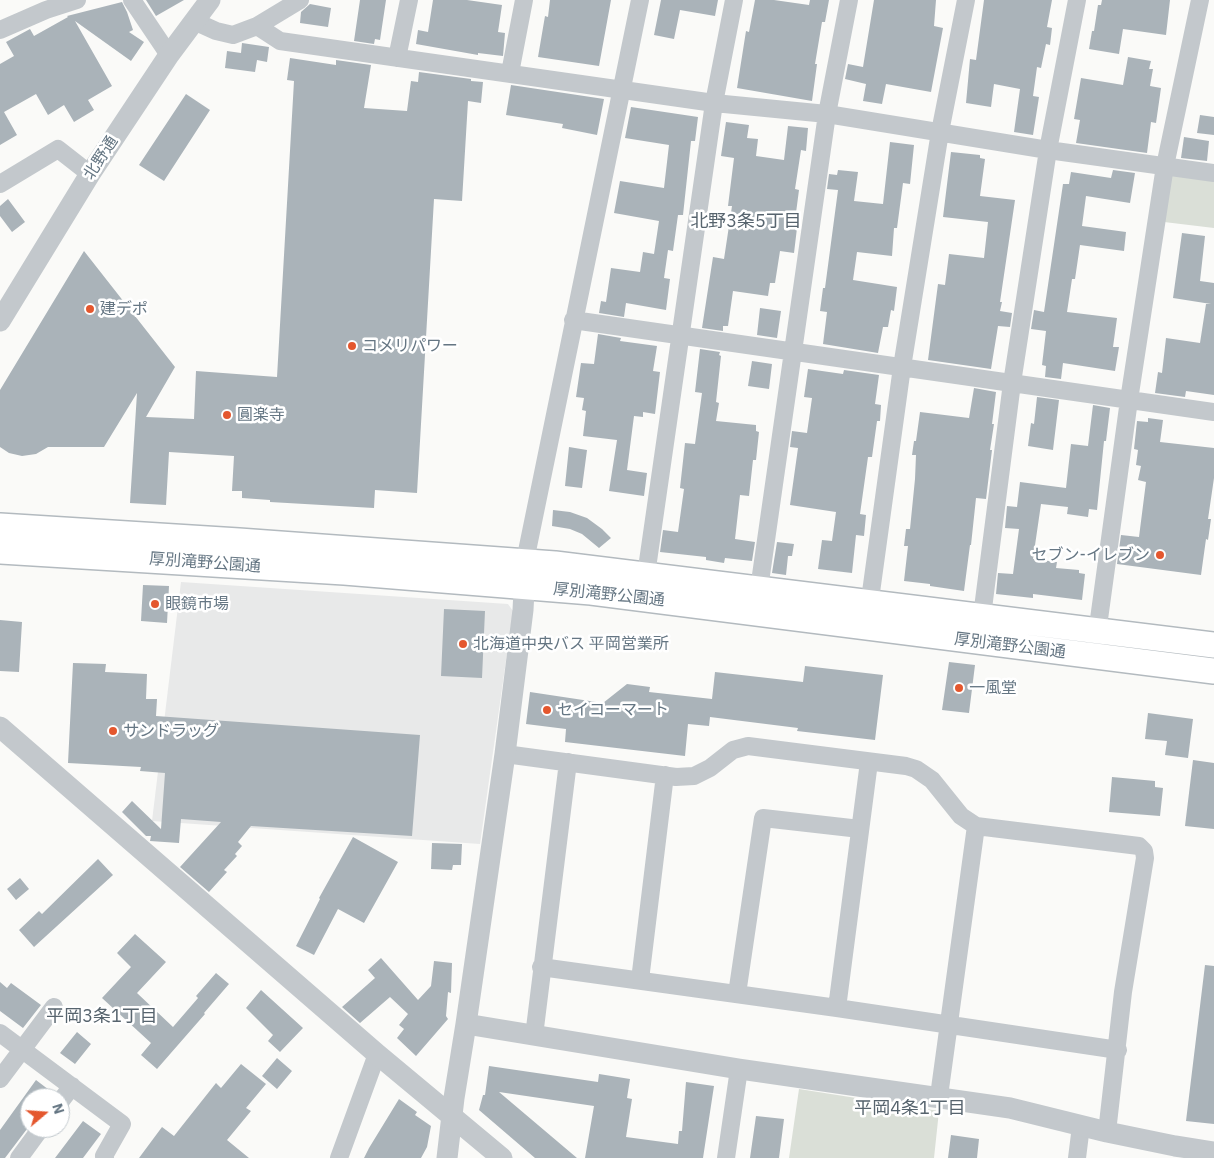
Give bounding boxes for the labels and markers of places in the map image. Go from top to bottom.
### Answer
place label: 建デポ [100,299,148,319]
marker: 建デポ [84,303,96,315]
place label: コメリパワー [362,336,458,356]
marker: コメリパワー [346,340,358,352]
place label: 圓楽寺 [237,405,285,425]
marker: 圓楽寺 [221,409,233,421]
place label: セブン-イレブン [1032,545,1150,565]
marker: セブン-イレブン [1154,549,1166,561]
place label: 眼鏡市場 [165,594,229,614]
marker: 眼鏡市場 [149,598,161,610]
place label: 北海道中央バス 平岡営業所 [473,634,669,654]
marker: 北海道中央バス 平岡営業所 [457,638,469,650]
place label: 一風堂 [969,678,1017,698]
marker: 一風堂 [953,682,965,694]
place label: セイコーマート [557,700,669,720]
marker: セイコーマート [541,704,553,716]
place label: サンドラッグ [123,721,219,741]
marker: サンドラッグ [107,725,119,737]

